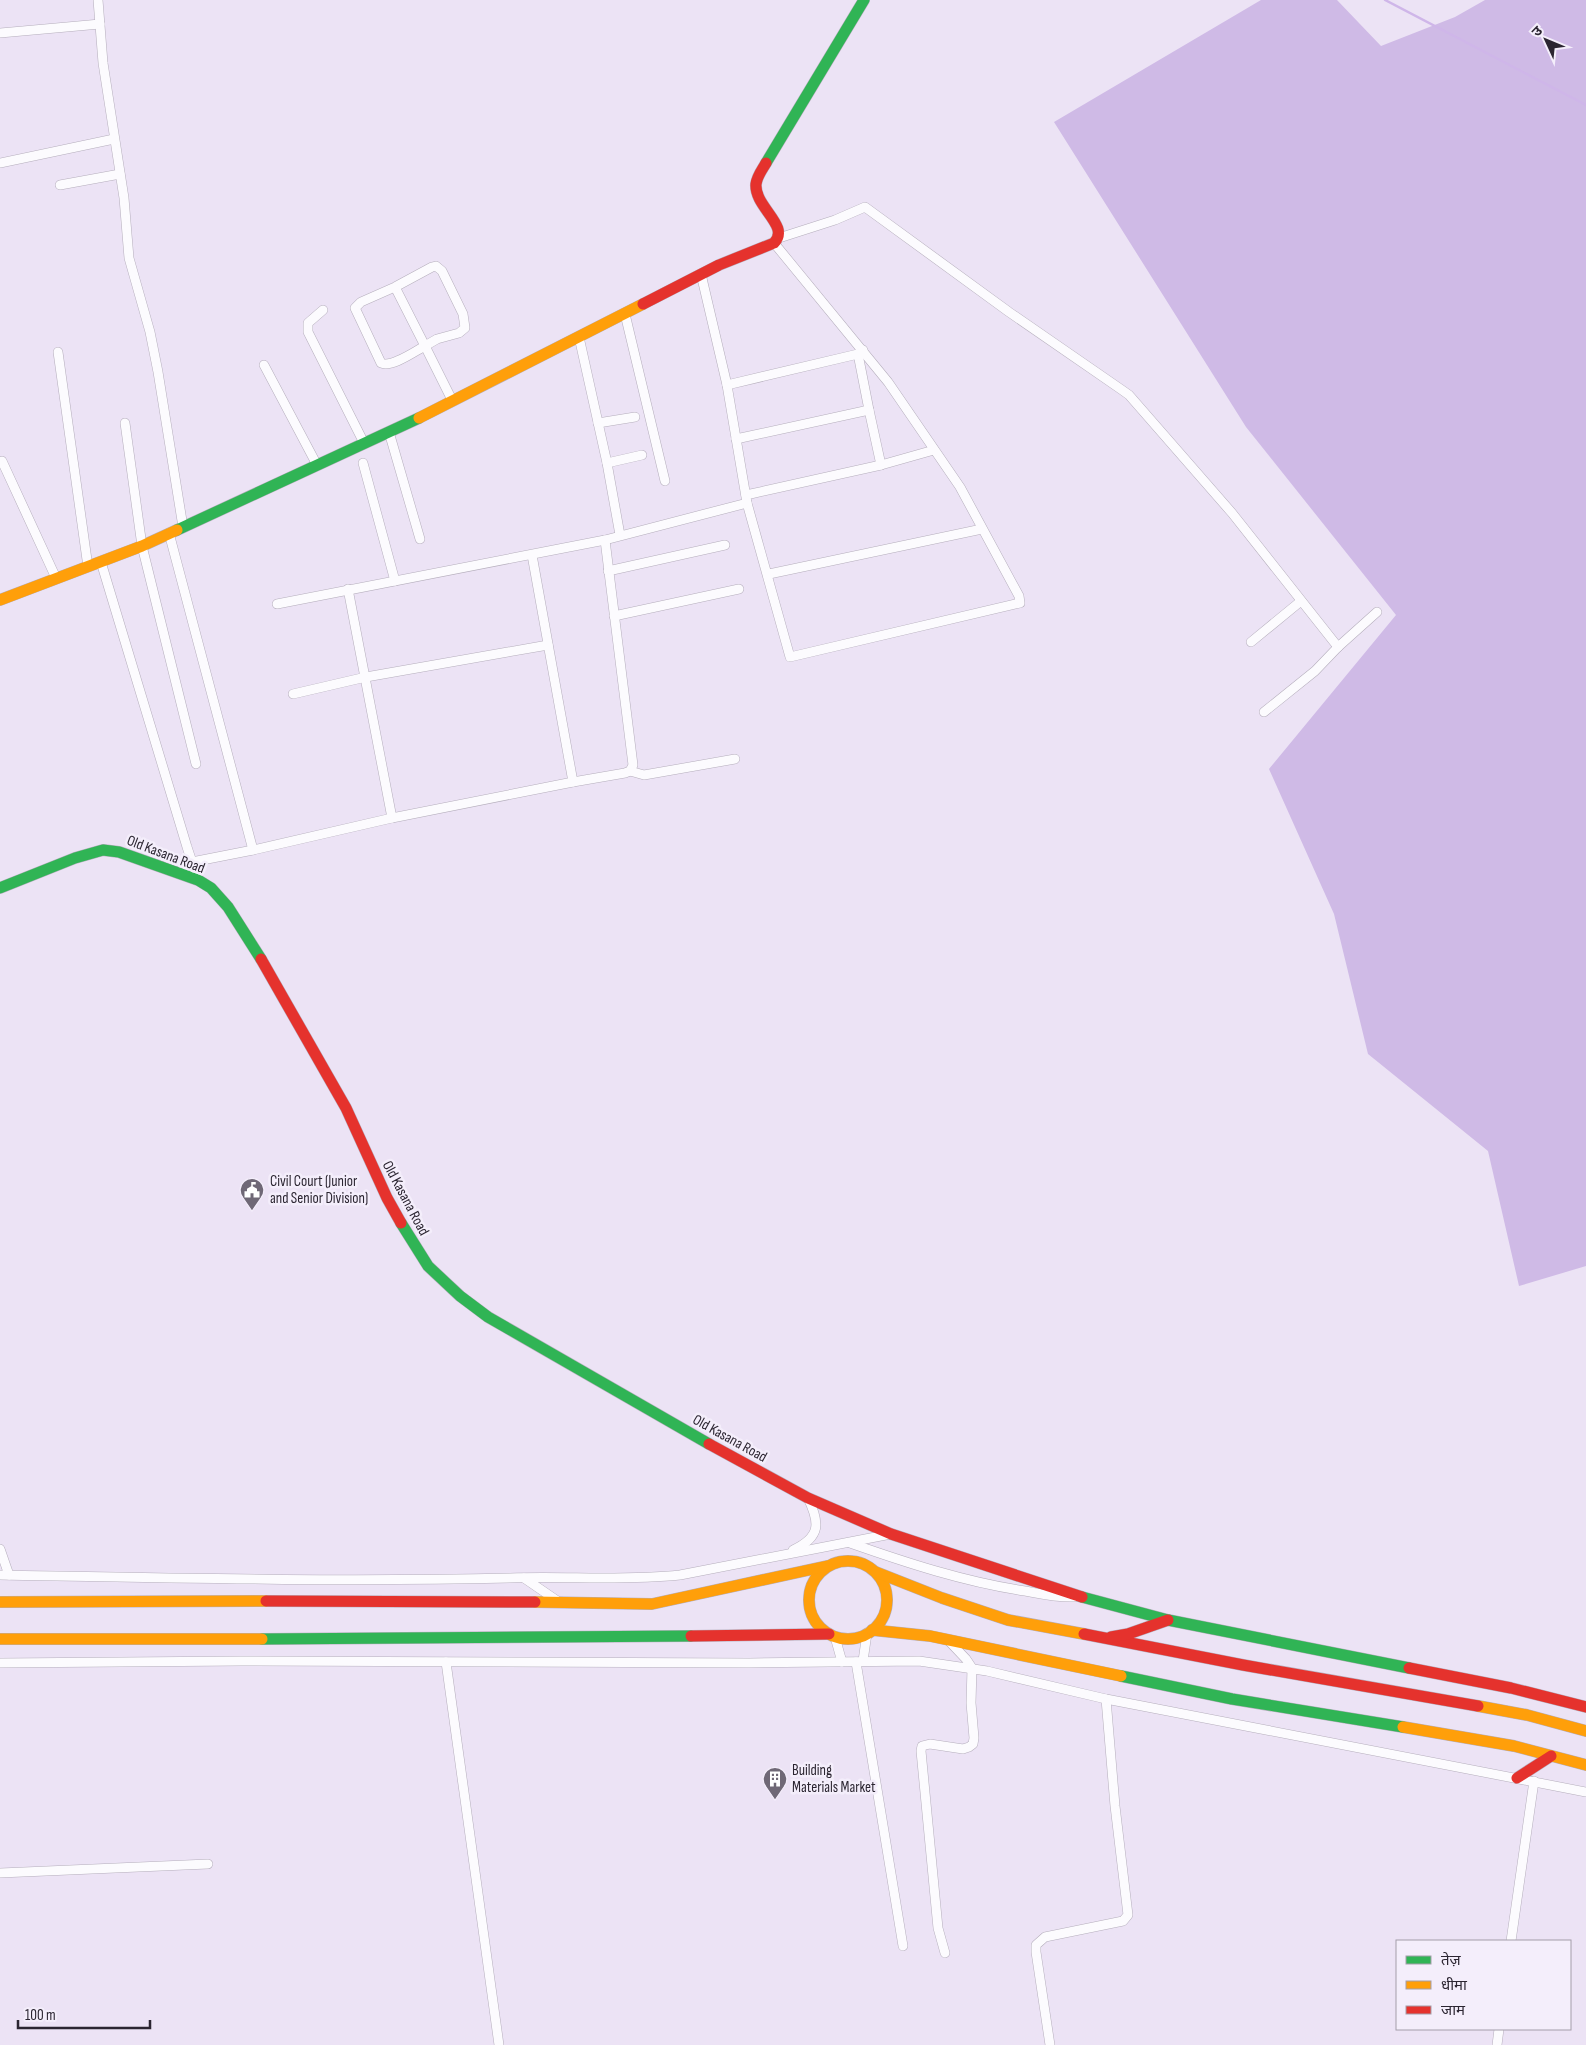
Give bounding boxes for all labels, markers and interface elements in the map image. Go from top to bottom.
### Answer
north arrow [1521,15,1571,65]
text: उ [1528,22,1547,40]
street label: Old Kasana Road [124,831,207,878]
street label: Old Kasana Road [378,1158,433,1239]
place label: Civil Court (Junior and Senior Division) [270,1172,368,1208]
public building icon: Civil Court (Junior and Senior Division) [239,1177,265,1211]
street label: Old Kasana Road [689,1410,770,1467]
place label: Building Materials Market [792,1761,876,1797]
building icon: Building Materials Market [762,1766,788,1800]
legend [1396,1940,1571,2030]
text: तेज़ [1441,1951,1462,1970]
text: धीमा [1441,1976,1468,1995]
scale bar [18,1998,150,2030]
text: जाम [1441,2001,1466,2020]
text: 100 m [25,2006,56,2025]

